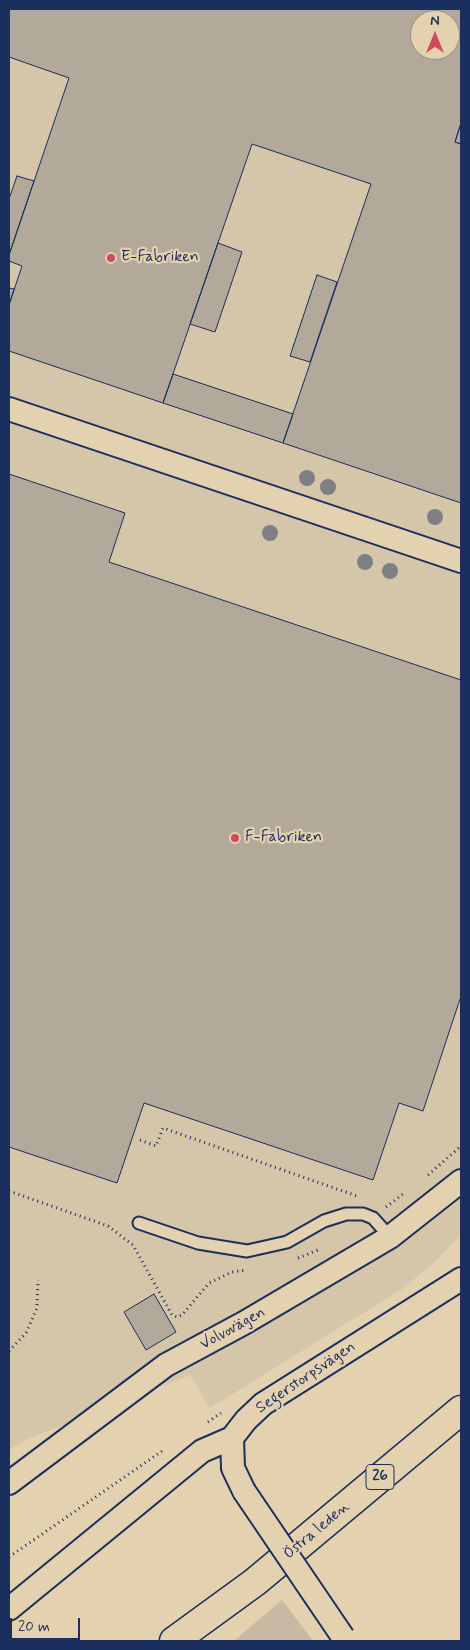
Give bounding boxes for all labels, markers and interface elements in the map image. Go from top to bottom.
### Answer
north arrow [410,10,460,60]
text: N [430,12,440,30]
place label: E-Fabriken [121,248,199,268]
marker: E-Fabriken [105,252,117,264]
place label: F-Fabriken [245,828,322,848]
marker: F-Fabriken [229,832,241,844]
street label: Volvovägen [197,1303,269,1355]
street label: Segerstorpsvägen [253,1338,359,1418]
road number: 26 [366,1464,394,1490]
street label: Östra leden [280,1498,354,1564]
scale bar [12,1608,82,1640]
text: 20 m [18,1617,50,1637]

